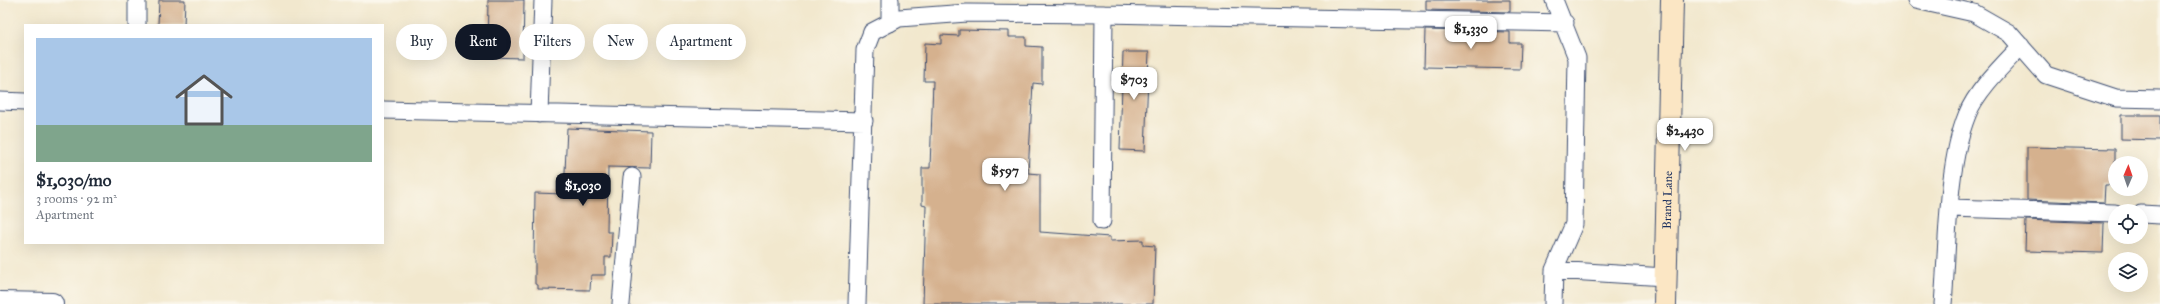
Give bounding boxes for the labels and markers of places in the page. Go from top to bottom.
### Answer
pin: $1,330 [1438,16,1504,50]
pin: $703 [1110,67,1158,101]
pin: $2,430 [1652,118,1718,152]
pin: $597 [981,158,1029,192]
pin: $1,030 [550,173,616,207]

